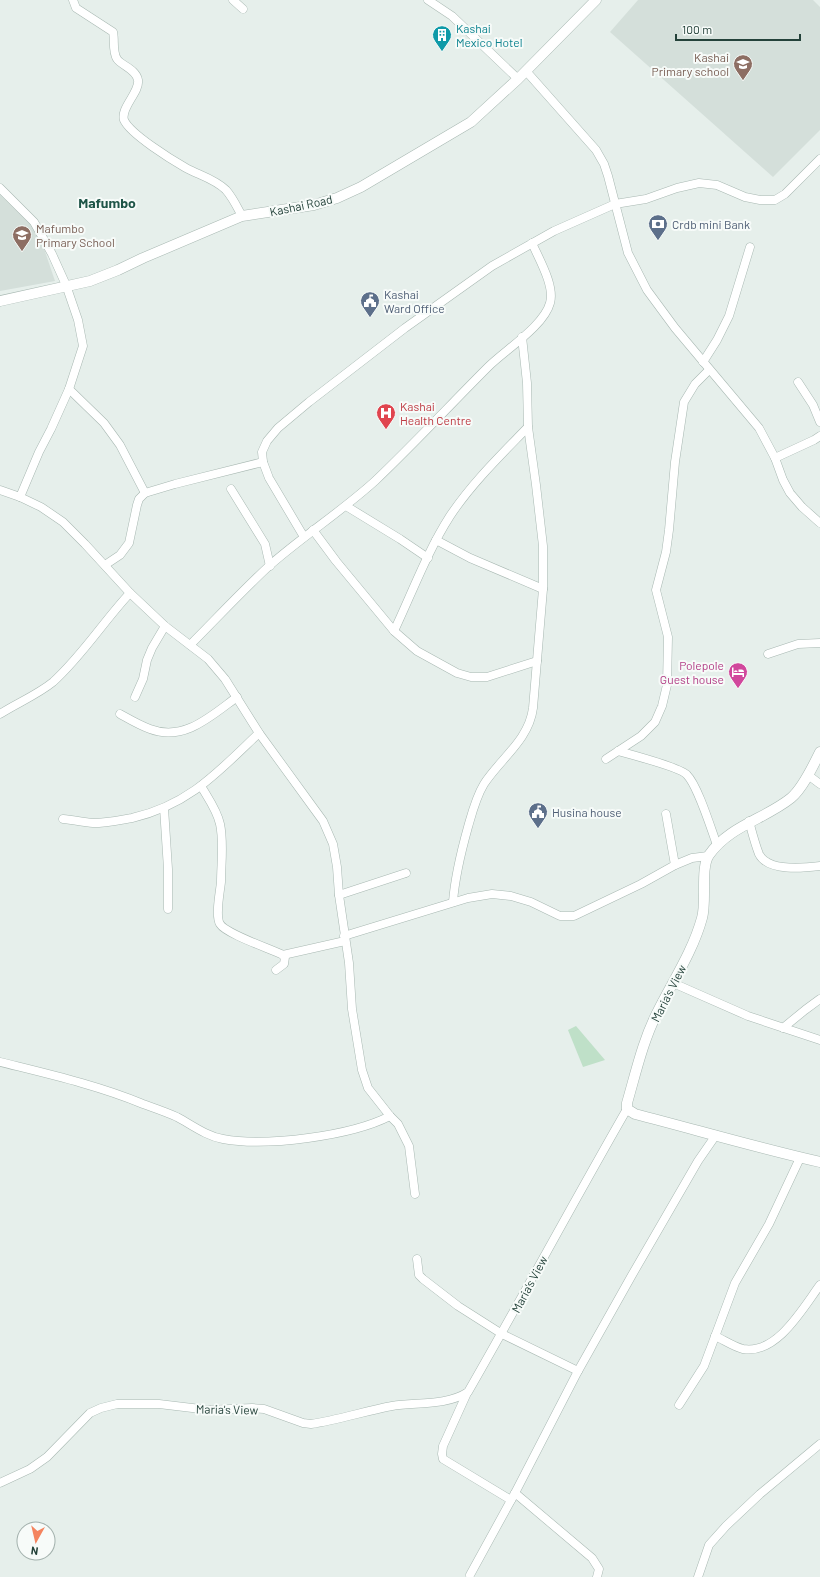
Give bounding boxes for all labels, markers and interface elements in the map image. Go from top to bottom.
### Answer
scale bar [676,16,800,42]
place label: Kashai Mexico Hotel [456,21,522,49]
text: 100 m [682,22,712,36]
building icon: Kashai Mexico Hotel [431,24,453,52]
place label: Kashai Primary school [652,50,729,78]
school or university icon: Kashai Primary school [732,53,754,81]
street label: Kashai Road [268,192,334,218]
district label: Mafumbo [78,194,136,211]
bank icon: Crdb mini Bank [647,213,669,241]
place label: Crdb mini Bank [672,217,750,231]
place label: Mafumbo Primary School [36,221,115,249]
school or university icon: Mafumbo Primary School [11,224,33,252]
place label: Kashai Ward Office [384,287,445,315]
public building icon: Kashai Ward Office [359,290,381,318]
place label: Kashai Health Centre [400,399,472,427]
hospital icon: Kashai Health Centre [375,402,397,430]
place label: Polepole Guest house [660,658,724,686]
hotel icon: Polepole Guest house [727,661,749,689]
public building icon: Husina house [527,801,549,829]
place label: Husina house [552,805,622,819]
street label: Maria's View [648,962,689,1024]
street label: Maria's View [508,1253,550,1315]
street label: Maria's View [196,1401,259,1417]
north arrow [16,1521,56,1561]
text: N [30,1544,39,1558]

